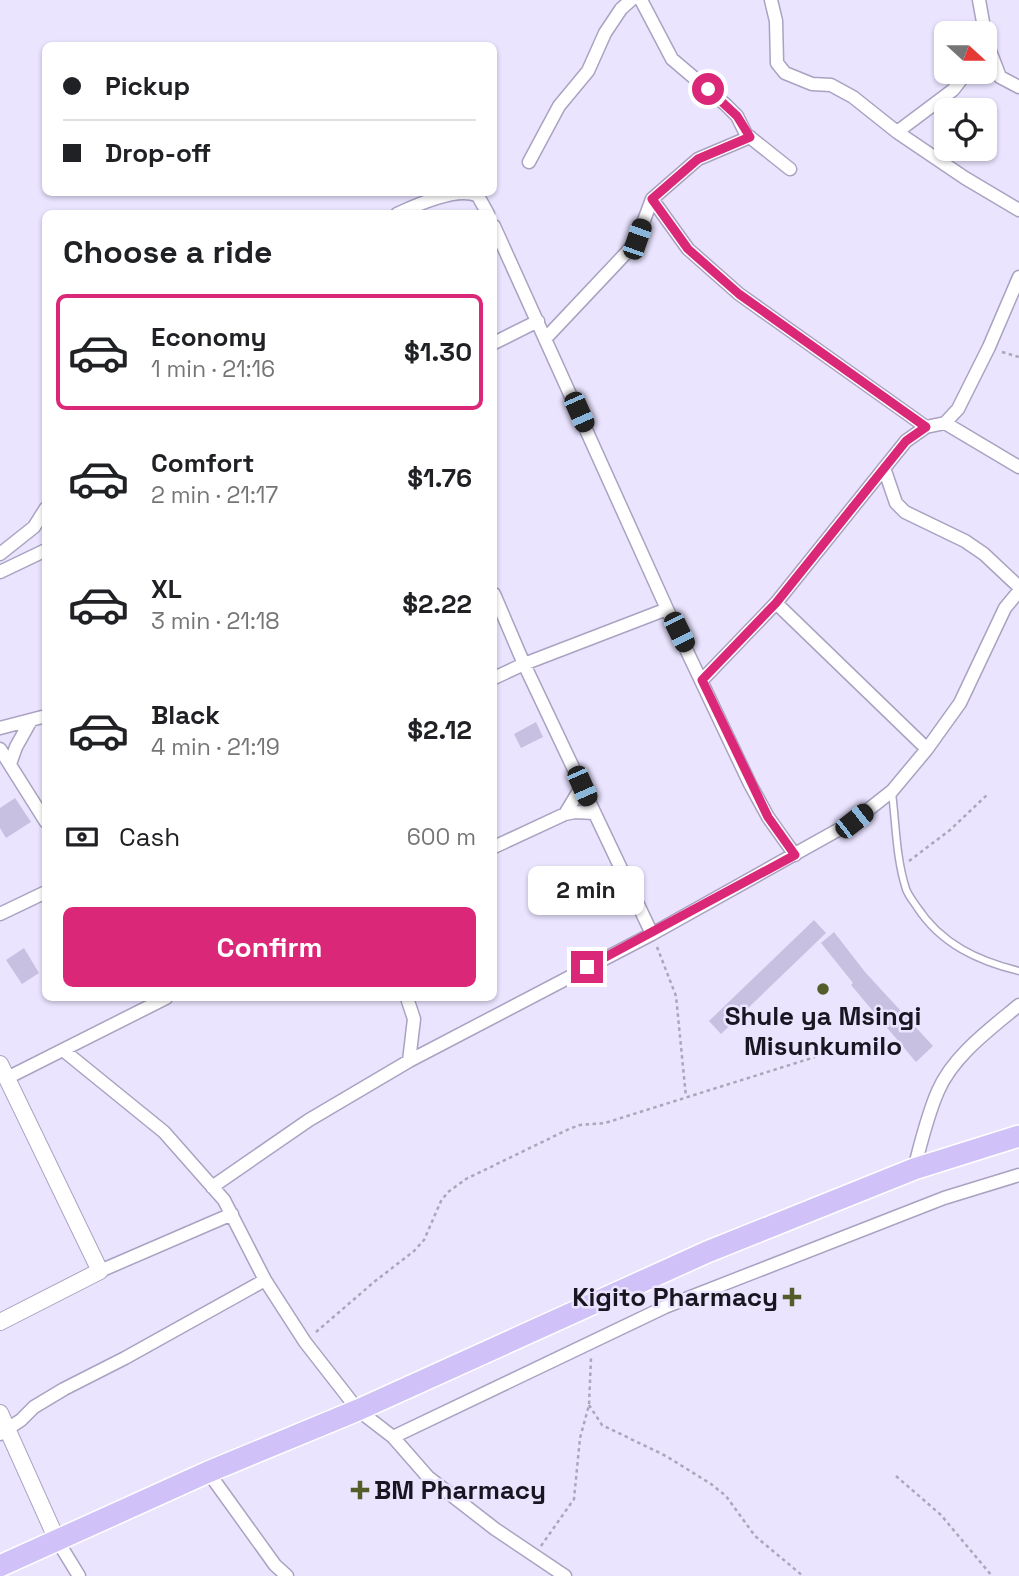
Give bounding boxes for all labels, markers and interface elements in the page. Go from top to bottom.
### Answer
north arrow [934,21,998,84]
map controls [934,21,997,161]
text: Pickup [105,69,190,103]
route start [692,73,724,105]
button: locate [934,98,997,161]
text: Drop-off [105,136,211,170]
car [621,216,654,262]
text: Choose a ride [63,232,273,272]
text: Economy [151,320,267,354]
icon: car [67,321,130,384]
text: $1.30 [404,335,472,369]
text: 1 min · 21:16 [151,354,275,384]
car [561,389,598,435]
text: Comfort [151,446,254,480]
icon: car [67,447,130,510]
text: $1.76 [407,461,472,495]
text: 2 min · 21:17 [151,480,278,510]
text: XL [151,572,182,606]
icon: car [67,573,130,636]
text: $2.22 [402,587,472,621]
text: 3 min · 21:18 [151,606,280,636]
car [661,609,698,655]
text: Black [151,698,220,732]
icon: car [67,699,130,762]
text: $2.12 [407,713,472,747]
text: 4 min · 21:19 [151,732,280,762]
car [564,763,601,809]
car [831,800,878,842]
icon: cash [63,818,101,856]
text: Cash [119,820,180,854]
text: 600 m [407,822,476,852]
callout: 2 min [529,866,645,914]
text: 2 min [556,875,616,905]
button: Confirm [63,907,476,987]
route end [571,951,603,983]
marker: Shule ya Msingi Misunkumilo [815,981,831,997]
place label: Shule ya Msingi Misunkumilo [725,999,921,1063]
place label: Kigito Pharmacy [572,1280,778,1314]
marker: Kigito Pharmacy [784,1289,800,1305]
place label: BM Pharmacy [374,1473,546,1507]
marker: BM Pharmacy [352,1482,368,1498]

